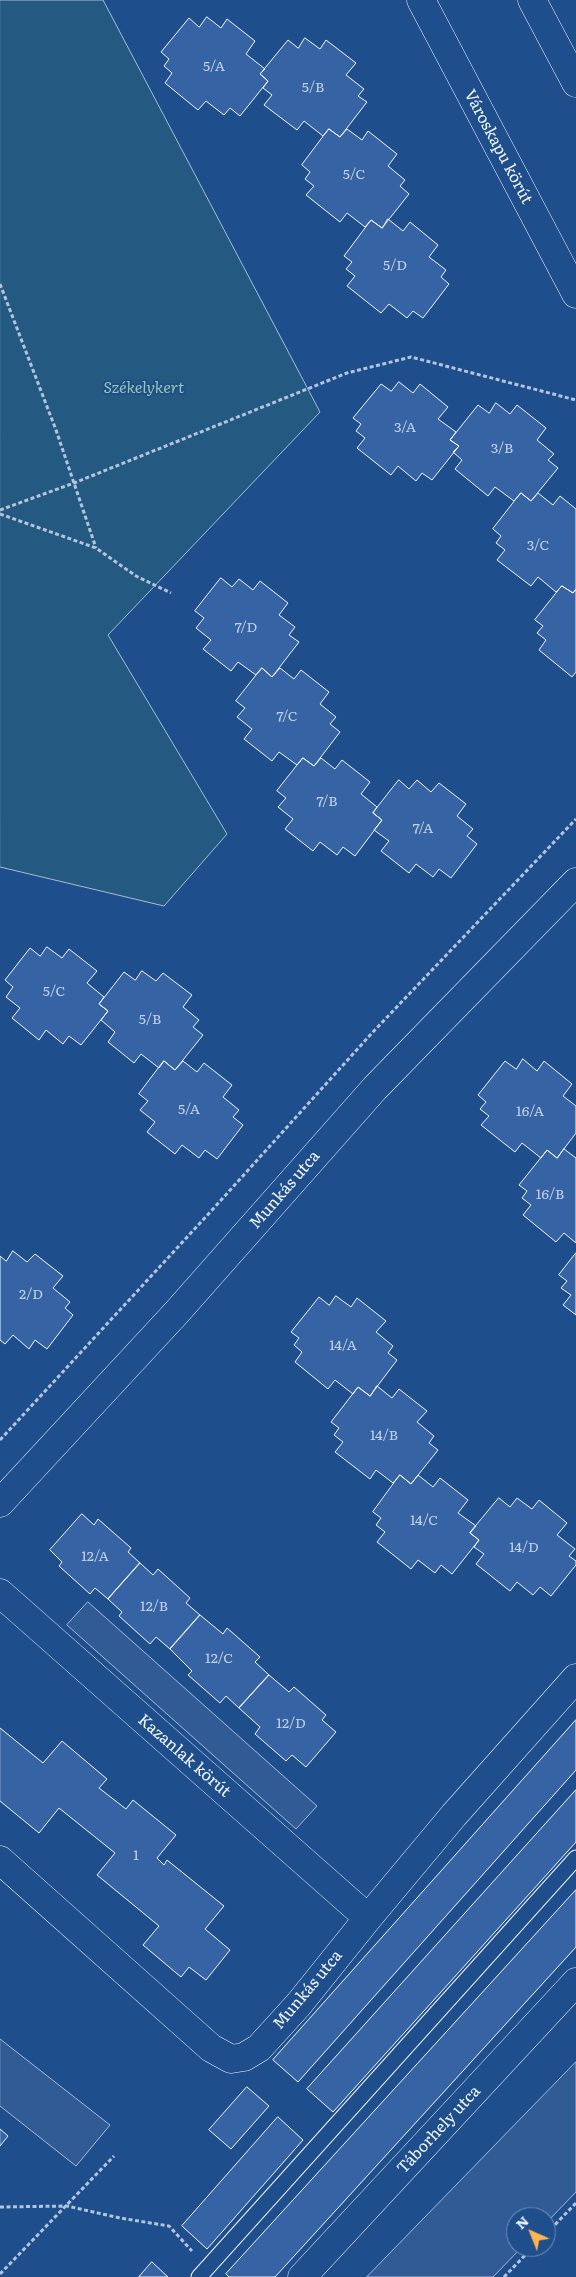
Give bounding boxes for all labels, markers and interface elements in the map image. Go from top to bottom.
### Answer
house number: 5/A [203,59,225,75]
house number: 5/B [302,80,324,96]
street label: Városkapu körút [460,87,536,207]
house number: 5/C [343,167,365,183]
house number: 5/D [383,258,407,274]
park label: Székelykert [104,378,184,398]
house number: 3/A [394,420,416,436]
house number: 3/B [491,441,513,457]
house number: 3/C [527,538,549,554]
house number: 7/D [235,620,257,636]
house number: 7/C [277,709,297,725]
house number: 7/B [317,794,337,810]
house number: 7/A [413,821,433,837]
house number: 5/C [43,984,65,1000]
house number: 5/B [139,1012,161,1028]
house number: 5/A [178,1102,200,1118]
house number: 16/A [516,1104,544,1120]
street label: Munkás utca [246,1147,324,1233]
house number: 16/B [536,1187,564,1203]
house number: 2/D [19,1287,43,1303]
house number: 14/A [329,1338,357,1354]
house number: 14/B [370,1428,398,1444]
house number: 14/C [410,1513,438,1529]
house number: 14/D [509,1540,539,1556]
house number: 12/A [81,1549,109,1565]
house number: 12/B [140,1599,168,1615]
house number: 12/C [205,1651,233,1667]
street label: Kazanlak körút [134,1710,234,1802]
house number: 12/D [276,1716,306,1732]
house number: 1 [133,1848,139,1864]
street label: Munkás utca [269,1947,347,2033]
street label: Táborhely utca [393,2082,485,2178]
north arrow [506,2207,556,2257]
text: N [510,2211,532,2233]

